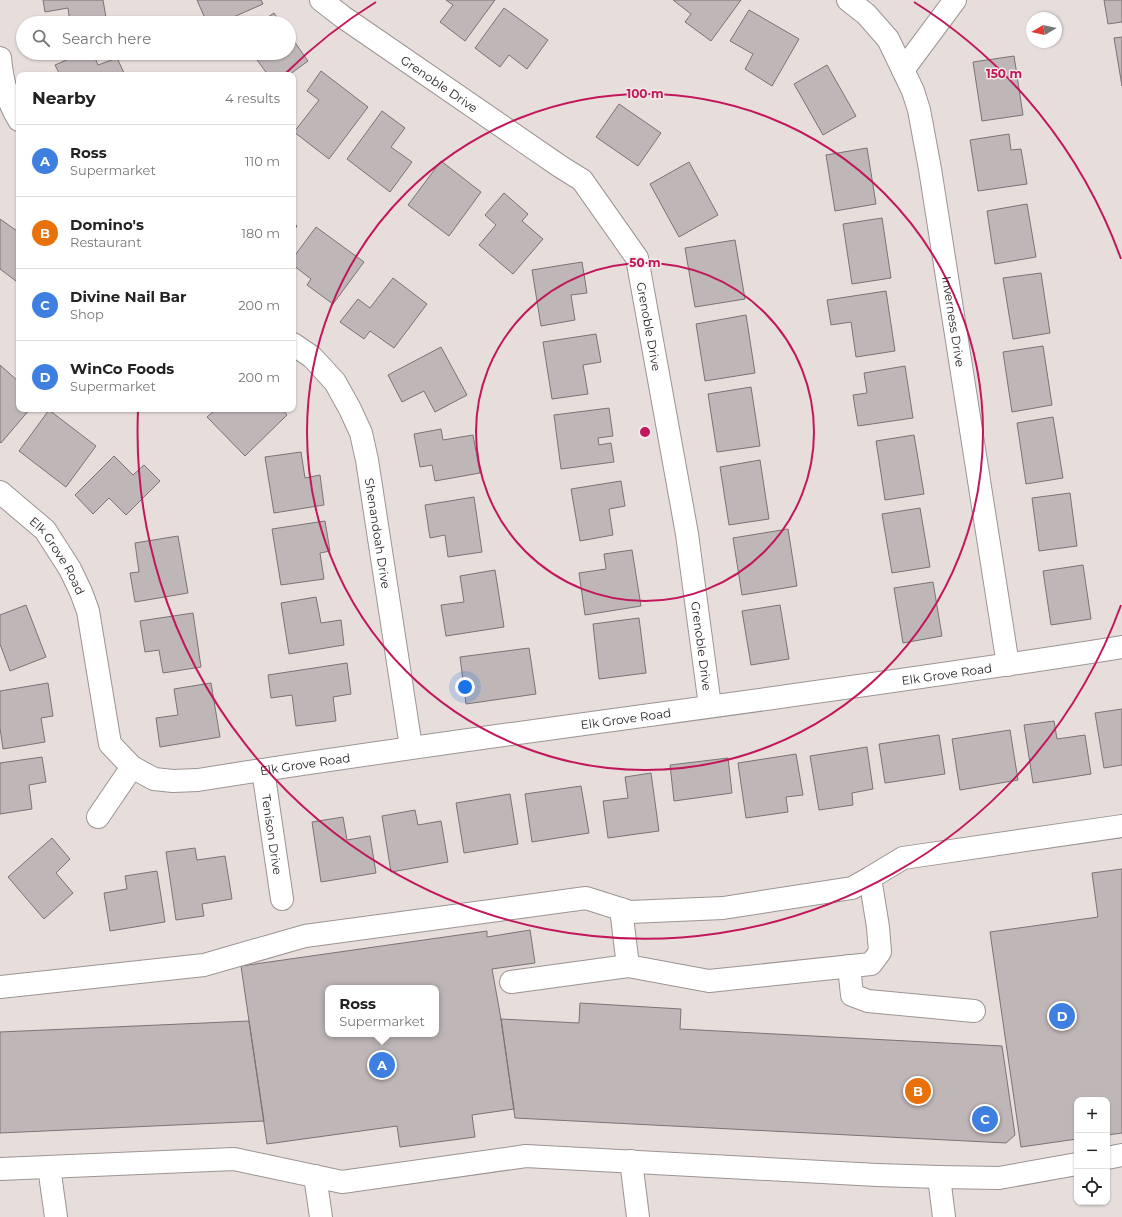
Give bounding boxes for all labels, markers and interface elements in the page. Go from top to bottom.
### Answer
north arrow [1026,12,1062,48]
search box [16,16,296,60]
icon: search [30,27,52,49]
text: Search here [62,29,151,48]
street label: Grenoble Drive [398,52,481,115]
text: 150 m [986,66,1022,81]
text: 100 m [627,86,663,101]
text: Nearby [32,88,96,108]
text: 4 results [225,90,280,106]
text: Ross [70,143,107,162]
text: A [40,153,50,169]
text: 110 m [245,153,280,169]
text: Supermarket [70,162,156,178]
text: Domino's [70,215,144,234]
text: B [40,225,50,241]
text: 180 m [241,225,280,241]
text: Restaurant [70,234,141,250]
text: 50 m [629,255,661,270]
street label: Inverness Drive [939,275,968,368]
street label: Grenoble Drive [634,281,665,372]
text: Divine Nail Bar [70,287,186,306]
text: C [40,297,50,313]
text: 200 m [238,297,280,313]
text: Shop [70,306,104,322]
text: WinCo Foods [70,359,174,378]
text: D [40,369,50,385]
text: 200 m [238,369,280,385]
text: Supermarket [70,378,156,394]
centre of rings [638,425,652,439]
street label: Shenandoah Drive [362,477,394,589]
street label: Elk Grove Road [27,513,89,597]
street label: Grenoble Drive [689,600,715,692]
street label: Elk Grove Road [901,660,993,688]
your location [455,677,475,697]
street label: Elk Grove Road [580,705,672,732]
street label: Elk Grove Road [259,749,351,778]
street label: Tenison Drive [259,793,286,875]
popup [325,985,439,1037]
text: Ross [339,994,376,1013]
pin: D [1049,1001,1075,1031]
text: Supermarket [339,1013,425,1029]
pin: A [369,1050,395,1080]
pin: B [905,1076,931,1106]
map controls [1074,1097,1110,1205]
button: + [1074,1097,1110,1133]
pin: C [972,1104,998,1134]
button: − [1074,1133,1110,1169]
button: locate [1074,1169,1110,1205]

